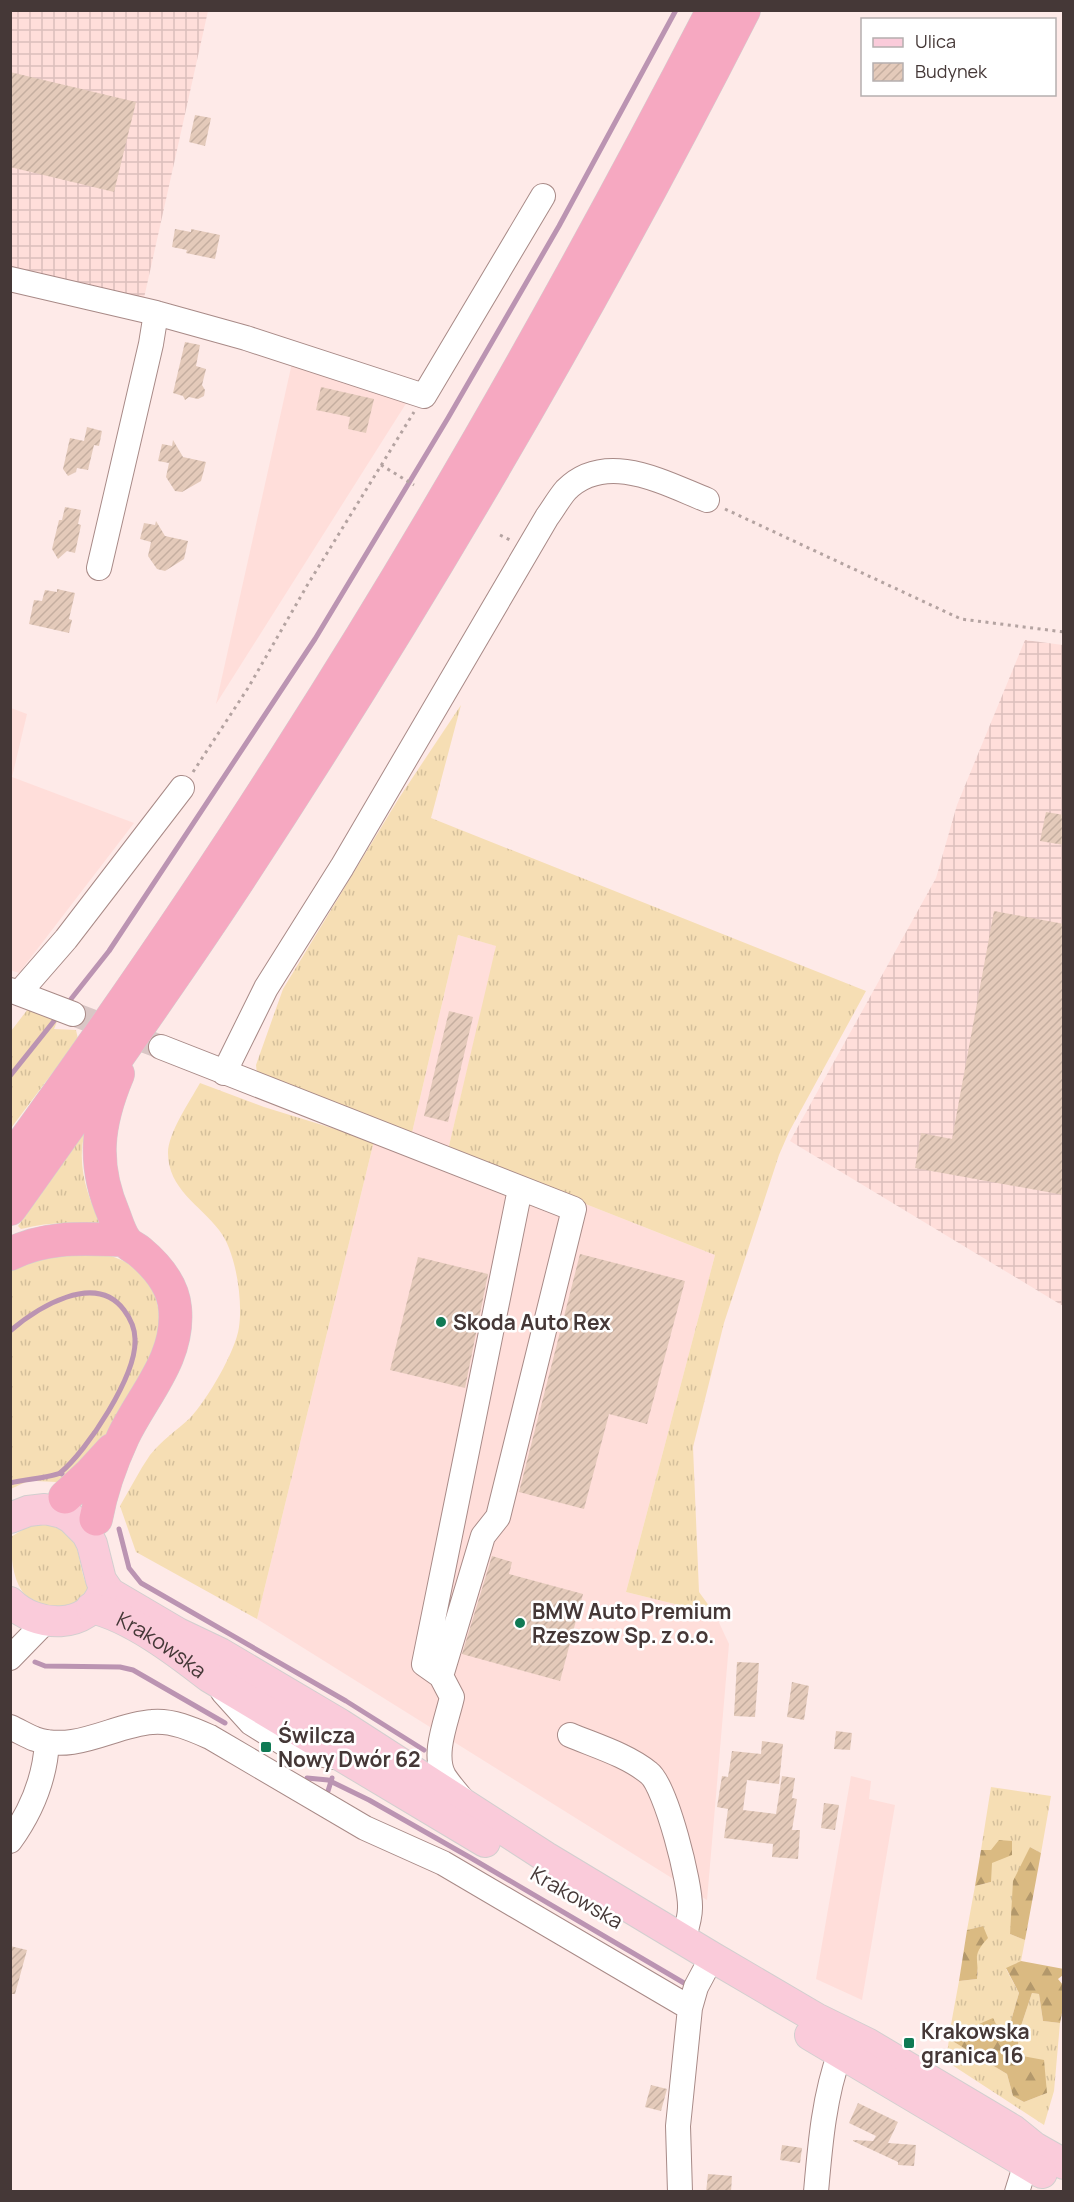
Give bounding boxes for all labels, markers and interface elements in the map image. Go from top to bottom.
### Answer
legend [861,18,1056,96]
text: Ulica [915,29,956,53]
text: Budynek [915,59,988,83]
place label: Skoda Auto Rex [453,1308,611,1336]
marker: Skoda Auto Rex [434,1315,448,1329]
place label: BMW Auto Premium Rzeszow Sp. z o.o. [532,1597,732,1649]
street label: Krakowska [112,1605,213,1684]
marker: BMW Auto Premium Rzeszow Sp. z o.o. [513,1616,527,1630]
place label: Świlcza Nowy Dwór 62 [278,1721,421,1773]
marker: Świlcza Nowy Dwór 62 [259,1740,273,1754]
street label: Krakowska [526,1859,628,1935]
place label: Krakowska granica 16 [921,2017,1030,2069]
marker: Krakowska granica 16 [902,2036,916,2050]

